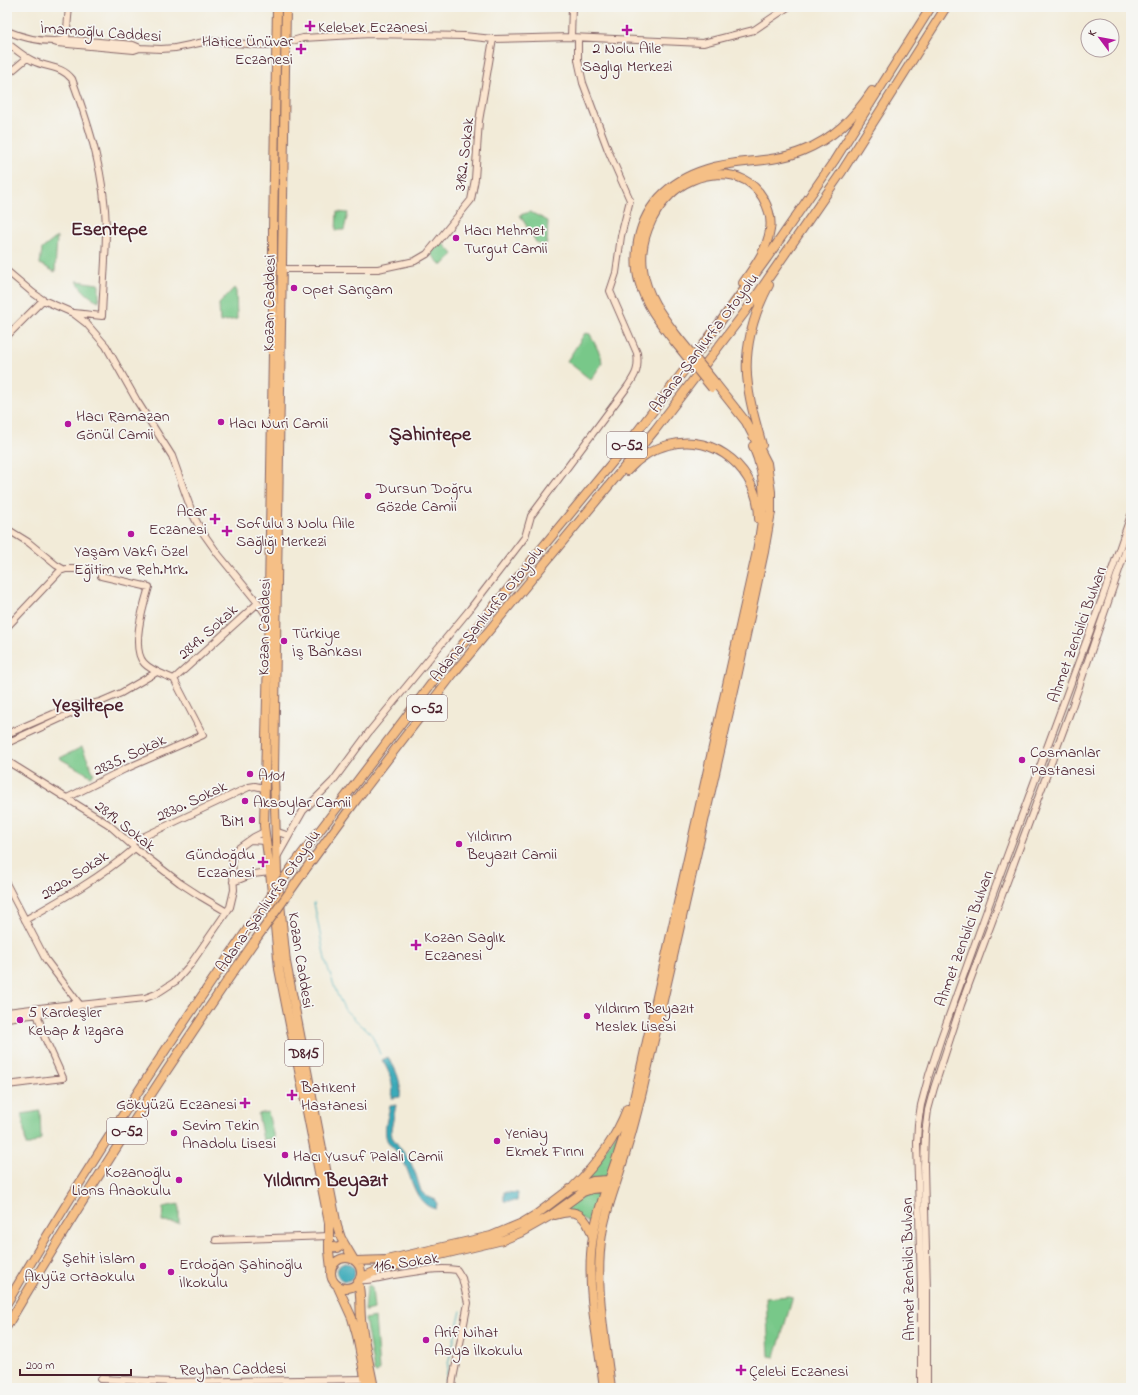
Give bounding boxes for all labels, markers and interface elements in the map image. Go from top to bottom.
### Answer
place label: Kelebek Eczanesi [318,16,428,40]
street label: İmamoğlu Caddesi [39,17,162,49]
north arrow [1080,18,1120,58]
marker: Kelebek Eczanesi [305,21,315,31]
marker: 2 Nolu Aile Saglıgı Merkezi [621,24,633,36]
text: K [1084,26,1101,40]
place label: Hatice Ünüvar Eczanesi [202,30,293,72]
place label: 2 Nolu Aile Saglıgı Merkezi [582,37,672,79]
marker: Hatice Ünüvar Eczanesi [296,44,306,54]
street label: 3182. Sokak [449,115,482,192]
district label: Esentepe [71,216,148,245]
place label: Hacı Mehmet Turgut Camii [464,219,548,261]
marker: Hacı Mehmet Turgut Camii [451,233,461,243]
street label: Kozan Caddesi [257,254,283,352]
street label: Adana-Şanlıurfa Otoyolu [644,268,765,418]
place label: Opet Sarıçam [302,278,393,302]
marker: Opet Sarıçam [289,283,299,293]
place label: Hacı Ramazan Gönül Camii [76,405,170,447]
place label: Hacı Nuri Camii [229,412,328,436]
marker: Hacı Nuri Camii [216,417,226,427]
marker: Hacı Ramazan Gönül Camii [63,419,73,429]
district label: Şahintepe [389,421,472,450]
road number: O-52 [607,432,647,458]
place label: Dursun Doğru Gözde Camii [375,477,472,519]
marker: Dursun Doğru Gözde Camii [363,491,373,501]
place label: Acar Eczanesi [149,500,207,542]
place label: Sofulu 3 Nolu Aile Sağlığı Merkezi [236,512,355,554]
marker: Acar Eczanesi [210,514,220,524]
marker: Sofulu 3 Nolu Aile Sağlığı Merkezi [221,525,233,537]
marker: Yaşam Vakfı Özel Eğitim ve Reh.Mrk. [126,529,136,539]
place label: Yaşam Vakfı Özel Eğitim ve Reh.Mrk. [74,540,188,582]
street label: Adana-Şanlıurfa Otoyolu [425,541,550,688]
street label: Ahmet Zenbilci Bulvarı [1042,563,1114,706]
street label: Kozan Caddesi [252,578,278,676]
street label: 2849. Sokak [173,598,244,666]
place label: Türkiye İş Bankası [292,622,362,664]
marker: Türkiye İş Bankası [279,636,289,646]
district label: Yeşiltepe [52,692,124,721]
road number: O-52 [407,695,447,721]
street label: 2835. Sokak [90,728,171,783]
place label: Cosmanlar Pastanesi [1030,741,1101,783]
marker: Cosmanlar Pastanesi [1017,755,1027,765]
place label: A101 [258,764,285,788]
marker: A101 [245,769,255,779]
street label: 2830. Sokak [153,775,232,829]
place label: Aksoylar Camii [253,791,351,815]
street label: 2819. Sokak [89,795,161,859]
marker: Aksoylar Camii [240,796,250,806]
place label: BiM [220,810,244,834]
marker: BiM [247,815,257,825]
street label: Adana-Şanlıurfa Otoyolu [210,825,327,978]
place label: Yıldırım Beyazıt Camii [466,825,557,867]
marker: Yıldırım Beyazıt Camii [454,839,464,849]
place label: Gündoğdu Eczanesi [185,843,255,885]
street label: 2820. Sokak [36,844,115,907]
marker: Gündoğdu Eczanesi [258,857,268,867]
street label: Ahmet Zenbilci Bulvarı [929,867,1001,1010]
street label: Kozan Caddesi [281,911,319,1010]
place label: Kozan Saglık Eczanesi [424,926,506,968]
marker: Kozan Saglık Eczanesi [411,940,421,950]
place label: Yıldırım Beyazıt Meslek Lisesi [595,997,695,1039]
place label: 5 Kardeşler Kebap & Izgara [28,1001,124,1043]
marker: Yıldırım Beyazıt Meslek Lisesi [582,1011,592,1021]
marker: 5 Kardeşler Kebap & Izgara [15,1015,25,1025]
road number: D815 [285,1040,323,1066]
place label: Batıkent Hastanesi [300,1076,367,1118]
marker: Batıkent Hastanesi [286,1089,298,1101]
place label: Gökyüzü Eczanesi [116,1093,237,1117]
marker: Gökyüzü Eczanesi [240,1098,250,1108]
place label: Sevim Tekin Anadolu Lisesi [182,1114,276,1156]
road number: O-52 [107,1118,147,1144]
place label: Yeniay Ekmek Fırını [505,1122,584,1164]
marker: Sevim Tekin Anadolu Lisesi [169,1128,179,1138]
marker: Yeniay Ekmek Fırını [492,1136,502,1146]
place label: Hacı Yusuf Palalı Camii [293,1145,444,1169]
marker: Hacı Yusuf Palalı Camii [280,1150,290,1160]
place label: Kozanoğlu Lions Anaokulu [72,1161,171,1203]
district label: Yıldırım Beyazıt [263,1167,388,1197]
marker: Kozanoğlu Lions Anaokulu [174,1175,184,1185]
street label: Ahmet Zenbilci Bulvarı [896,1197,922,1341]
street label: 116. Sokak [372,1246,441,1279]
place label: Şehit İslam Akyüz Ortaokulu [24,1247,135,1289]
place label: Erdoğan Şahinoğlu İlkokulu [179,1253,303,1295]
marker: Şehit İslam Akyüz Ortaokulu [138,1261,148,1271]
marker: Erdoğan Şahinoğlu İlkokulu [166,1267,176,1277]
place label: Arif Nihat Asya İlkokulu [434,1321,523,1363]
marker: Arif Nihat Asya İlkokulu [421,1335,431,1345]
scale bar [20,1351,131,1377]
text: 200 m [26,1357,55,1375]
street label: Reyhan Caddesi [180,1357,287,1383]
place label: Çelebi Eczanesi [749,1360,848,1384]
marker: Çelebi Eczanesi [736,1365,746,1375]

